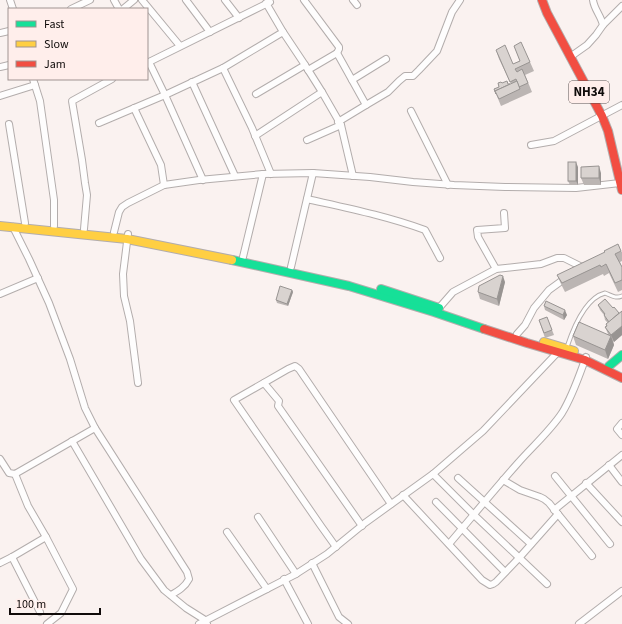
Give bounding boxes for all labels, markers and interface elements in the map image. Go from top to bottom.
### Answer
legend [8,8,148,80]
text: Fast [44,16,64,33]
text: Slow [44,36,69,53]
text: Jam [44,56,66,73]
road number: NH34 [569,81,609,103]
scale bar [10,590,100,616]
text: 100 m [16,596,46,613]

